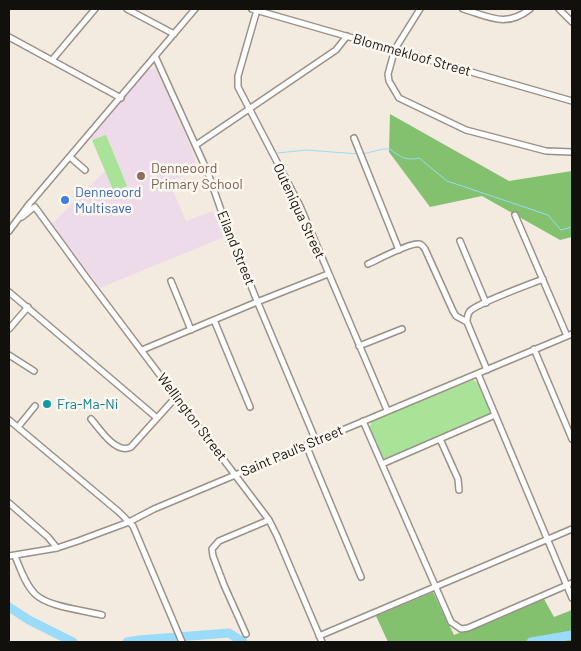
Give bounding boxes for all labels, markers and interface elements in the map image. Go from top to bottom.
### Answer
street label: Blommekloof Street [351,30,473,80]
place label: Denneoord Primary School [151,160,243,192]
street label: Outeniqua Street [270,161,328,261]
marker: Denneoord Primary School [135,170,147,182]
place label: Denneoord Multisave [75,184,141,216]
marker: Denneoord Multisave [59,194,71,206]
street label: Eiland Street [214,208,258,288]
street label: Wellington Street [154,370,230,464]
place label: Fra-Ma-Ni [57,396,118,412]
marker: Fra-Ma-Ni [41,398,53,410]
street label: Saint Paul's Street [238,422,346,480]

